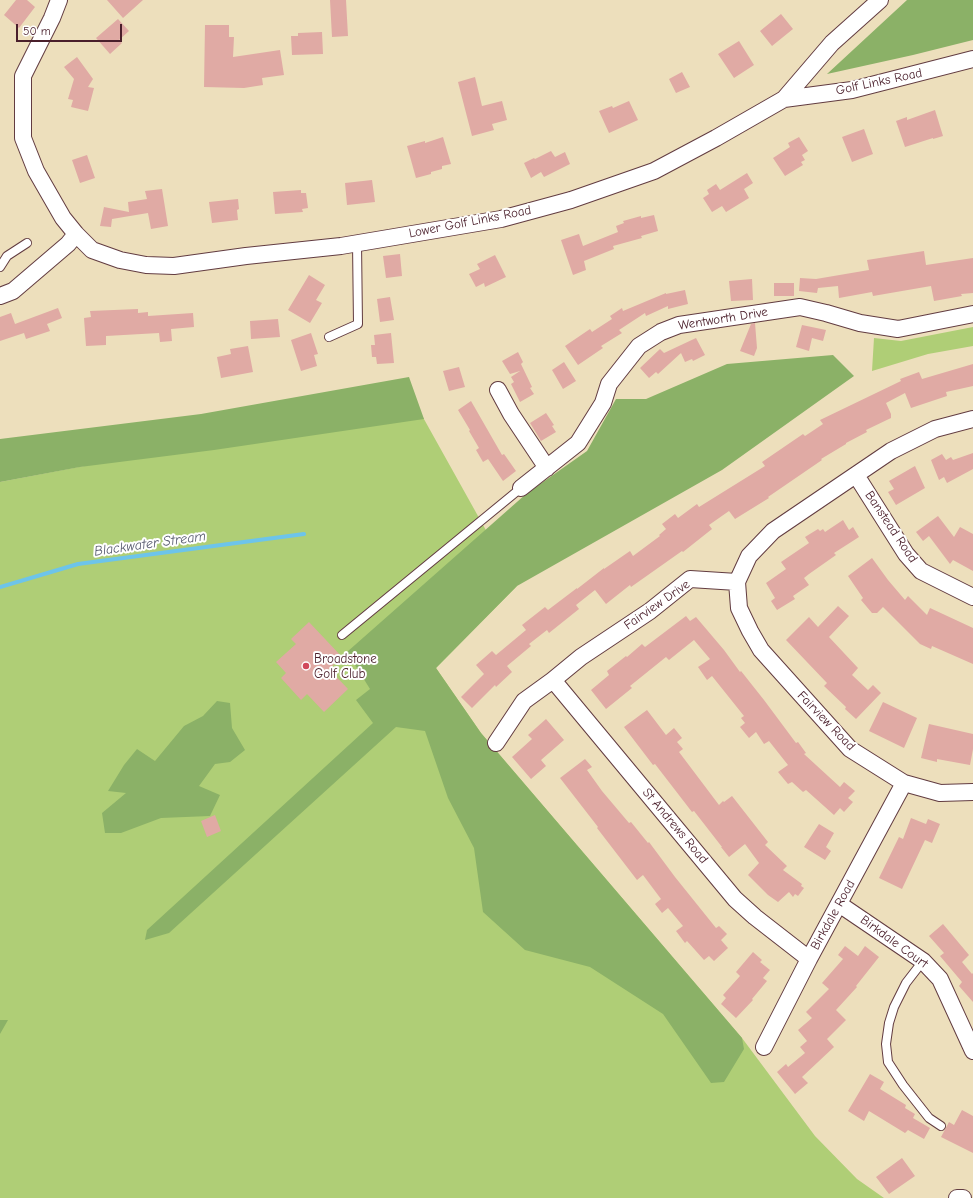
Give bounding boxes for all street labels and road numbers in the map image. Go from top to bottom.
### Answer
street label: Golf Links Road [834,65,924,99]
street label: Lower Golf Links Road [407,202,533,242]
street label: Wentworth Drive [677,304,769,334]
street label: Banstead Road [861,488,921,566]
street label: Fairview Drive [621,577,693,633]
street label: Fairview Road [794,688,858,754]
street label: St Andrews Road [639,785,711,867]
street label: Birkdale Road [807,877,859,953]
street label: Birkdale Court [857,912,931,972]

